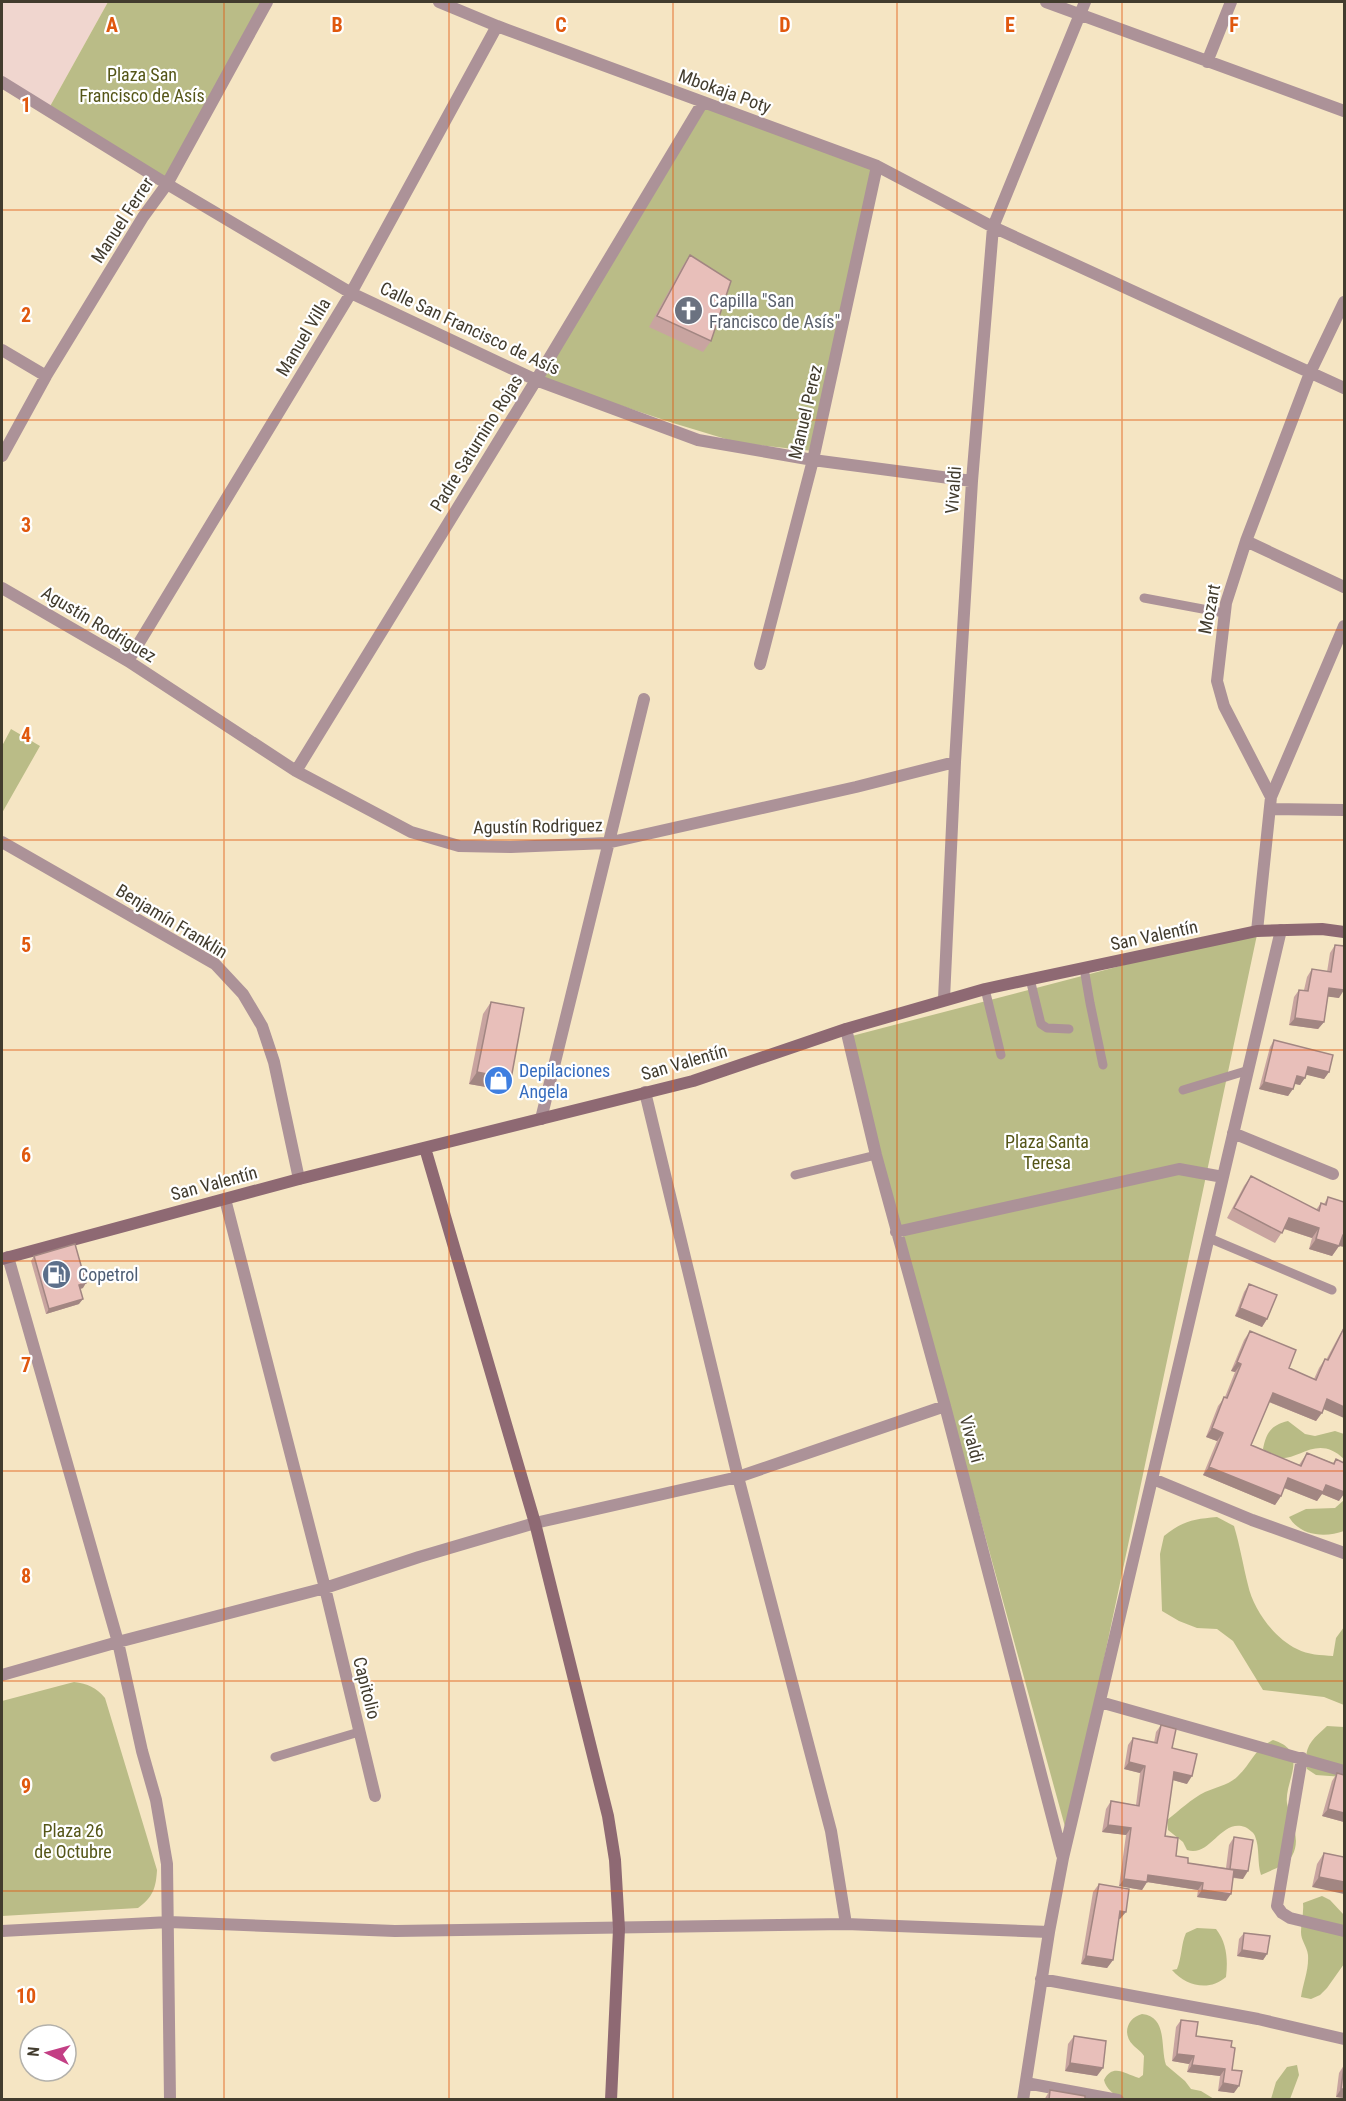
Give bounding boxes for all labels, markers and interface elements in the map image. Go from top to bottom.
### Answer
text: A [106,13,118,37]
text: B [331,13,343,37]
text: C [555,13,567,37]
text: D [779,13,791,37]
text: E [1005,13,1015,37]
text: F [1229,13,1239,37]
park label: Plaza San Francisco de Asís [79,64,205,106]
street label: Mbokaja Poty [676,65,775,118]
text: 1 [21,93,31,117]
street label: Manuel Ferrer [87,173,158,267]
street label: Calle San Francisco de Asís [377,277,563,379]
place label: Capilla "San Francisco de Asís" [709,290,840,332]
street label: Manuel Villa [271,294,335,380]
church icon: Capilla "San Francisco de Asís" [672,294,704,326]
text: 2 [21,303,31,327]
street label: Manuel Perez [784,363,826,461]
street label: Padre Saturnino Rojas [426,371,526,515]
street label: Vivaldi [941,466,965,514]
text: 3 [21,513,31,537]
street label: Agustín Rodriguez [38,582,160,666]
street label: Mozart [1194,582,1224,636]
text: 4 [21,723,31,747]
street label: Agustín Rodriguez [473,814,603,838]
street label: Benjamín Franklin [112,879,232,963]
street label: San Valentín [1108,916,1200,954]
text: 5 [21,933,31,957]
street label: San Valentín [638,1040,730,1084]
place label: Depilaciones Angela [519,1060,610,1102]
shop icon: Depilaciones Angela [482,1064,514,1096]
park label: Plaza Santa Teresa [1005,1131,1089,1173]
text: 6 [21,1143,31,1167]
street label: San Valentín [168,1161,260,1205]
fuel station icon: Copetrol [41,1258,73,1290]
place label: Copetrol [78,1264,138,1285]
text: 7 [21,1353,31,1377]
street label: Vivaldi [956,1413,988,1465]
text: 8 [21,1564,31,1588]
street label: Capitolio [349,1655,385,1721]
text: 9 [21,1774,31,1798]
park label: Plaza 26 de Octubre [34,1820,112,1862]
text: 10 [16,1984,36,2008]
north arrow [18,2023,78,2083]
text: N [24,2046,43,2057]

